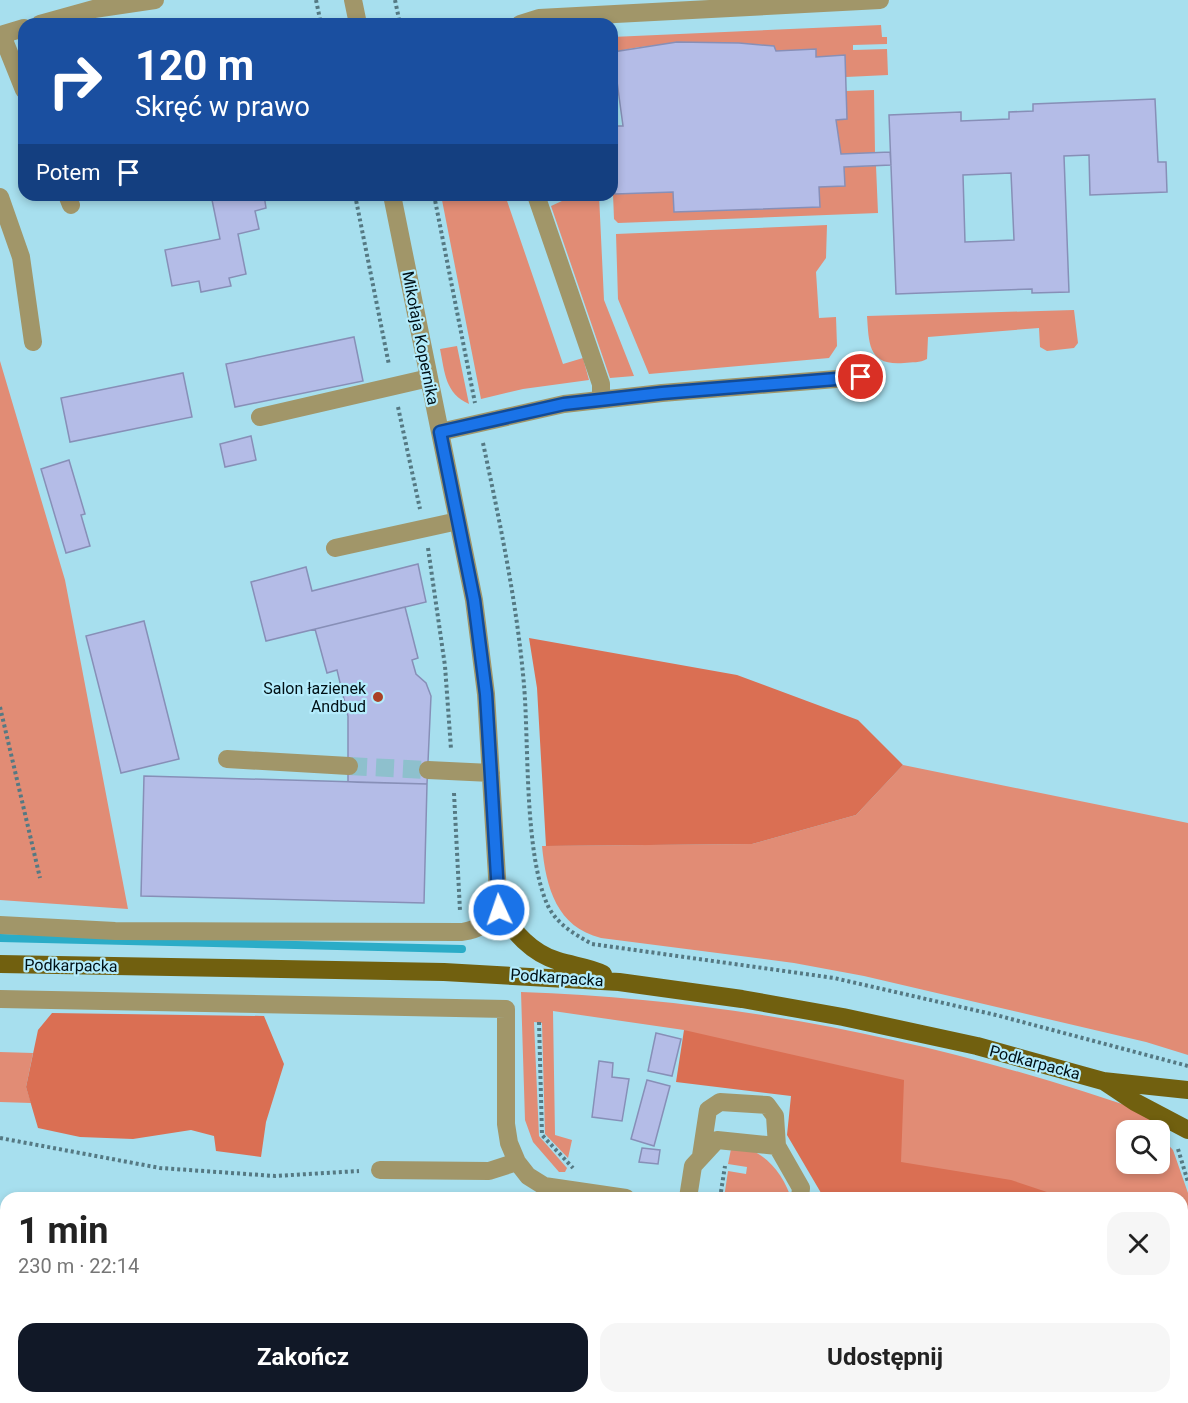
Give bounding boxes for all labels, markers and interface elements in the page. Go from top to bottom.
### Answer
text: 120 m [135,41,254,90]
icon: right [36,42,114,120]
text: Skręć w prawo [135,91,310,123]
icon: arrive [112,156,145,189]
text: Potem [36,160,100,185]
street label: Mikołaja Kopernika [398,270,443,407]
pin [835,351,886,402]
icon: arrive [844,360,877,393]
place label: Salon łazienek Andbud [263,679,367,716]
marker: Salon łazienek Andbud [371,690,385,704]
position arrow [467,878,531,942]
street label: Podkarpacka [24,955,118,976]
street label: Podkarpacka [510,965,604,990]
street label: Podkarpacka [987,1041,1082,1084]
map controls [1116,1120,1170,1174]
button: search [1116,1120,1170,1174]
text: 1 min [18,1210,109,1252]
button: close [1107,1212,1170,1275]
text: 230 m · 22:14 [18,1254,139,1278]
button: Zakończ [18,1323,588,1392]
button: Udostępnij [600,1323,1170,1392]

